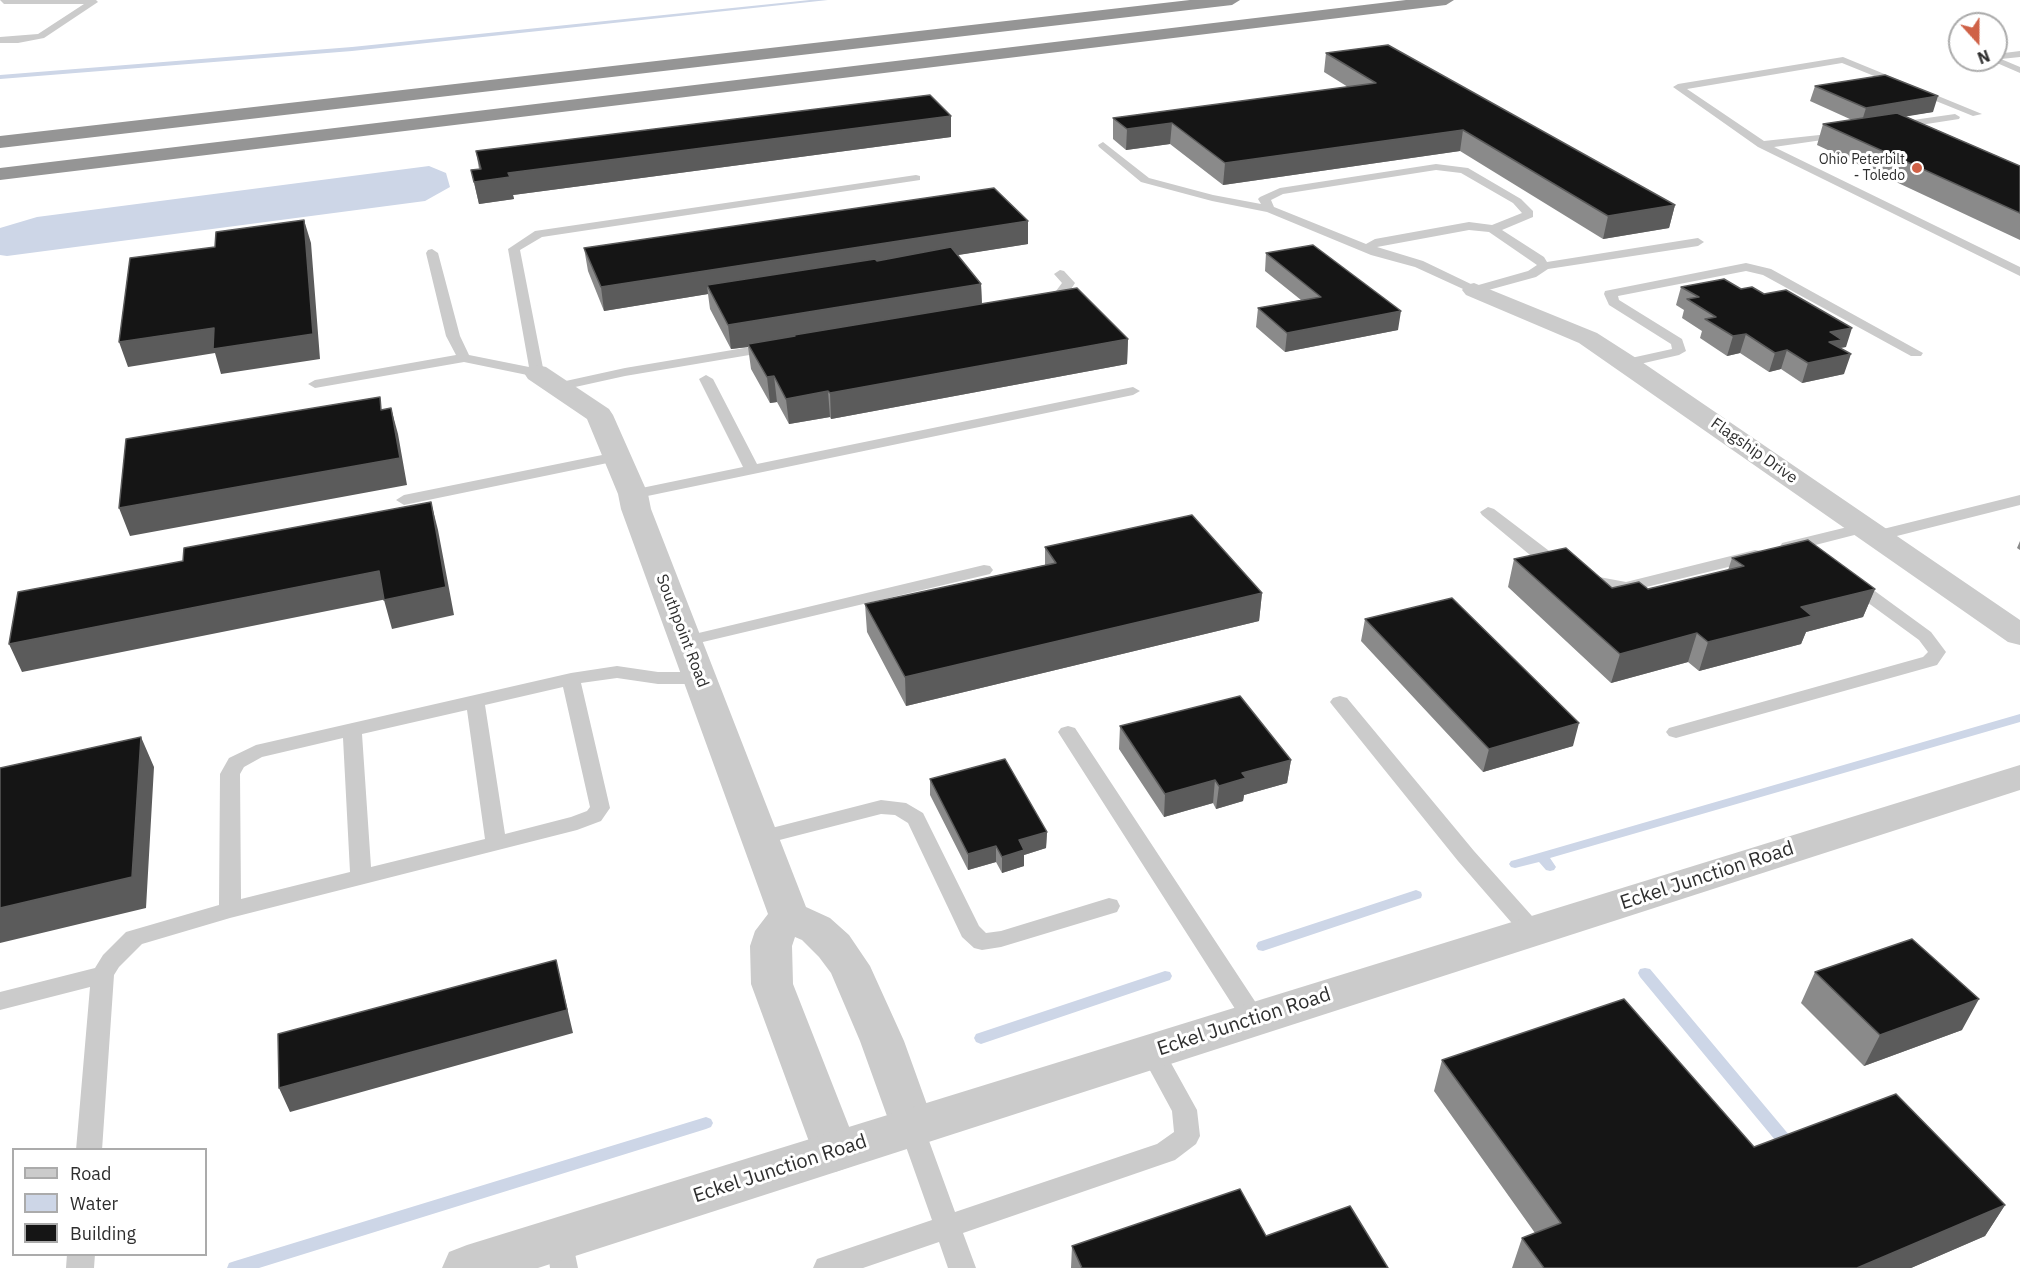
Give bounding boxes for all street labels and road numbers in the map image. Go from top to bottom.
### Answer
street label: Flagship Drive [1707,414,1801,488]
street label: Southpoint Road [652,572,712,690]
street label: Eckel Junction Road [1617,837,1797,915]
street label: Eckel Junction Road [1154,983,1334,1061]
street label: Eckel Junction Road [690,1130,870,1208]

